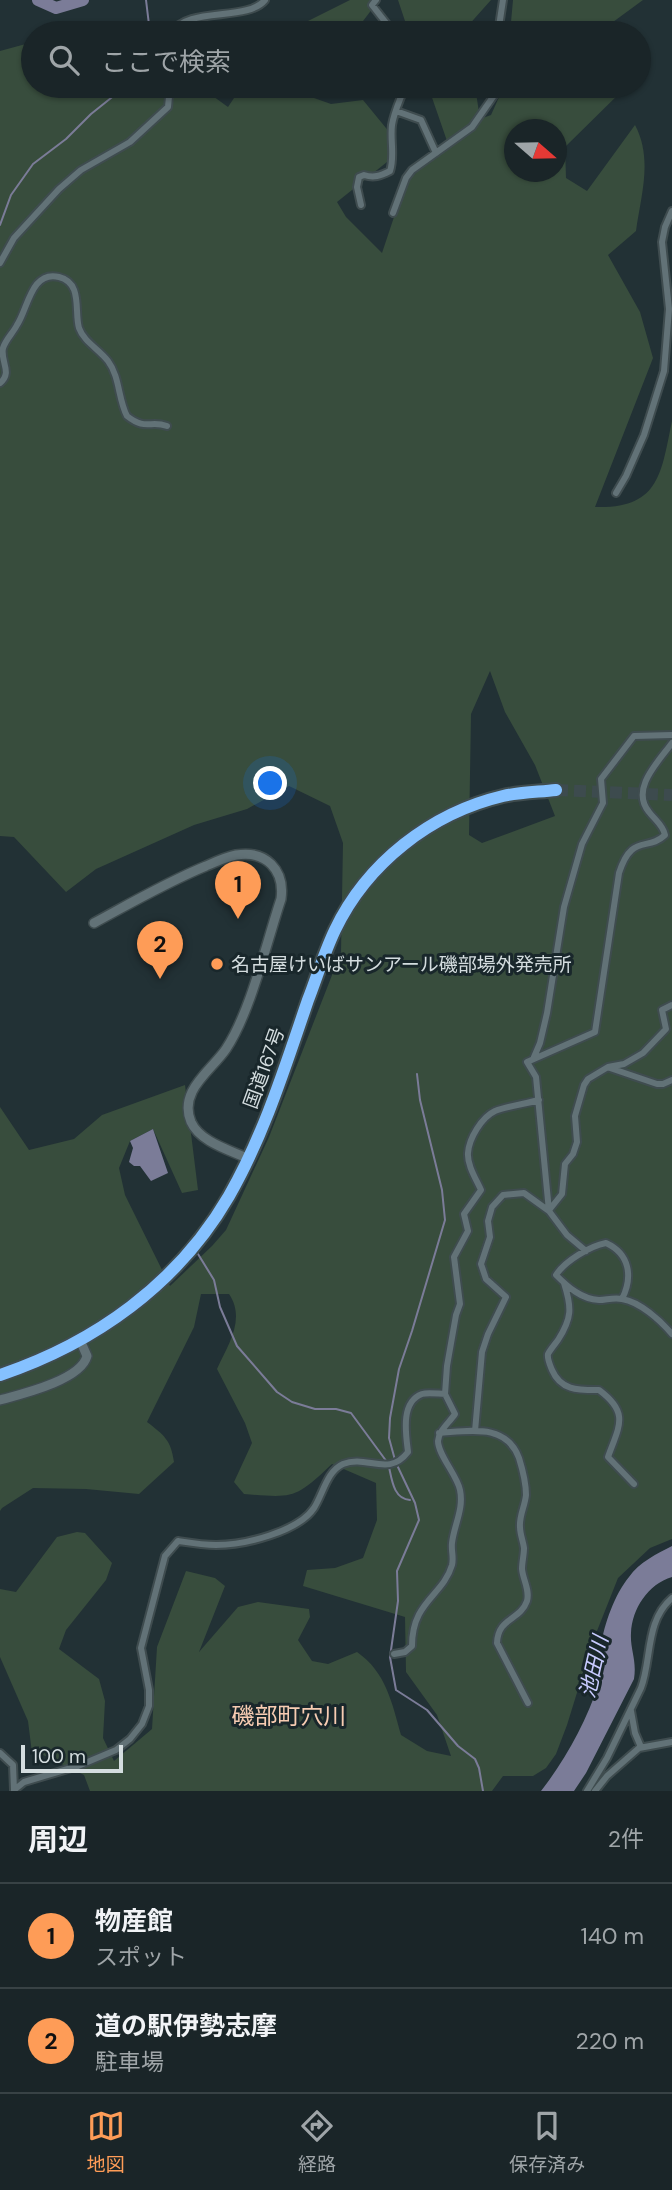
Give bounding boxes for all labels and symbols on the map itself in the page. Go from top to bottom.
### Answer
north arrow [504,119,567,182]
your location [253,766,287,800]
pin: 1 [215,861,261,919]
pin: 2 [137,921,183,979]
place label: 名古屋けいばサンアール磯部場外発売所 [231,952,572,977]
marker: 名古屋けいばサンアール磯部場外発売所 [209,956,225,972]
street label: 国道167号 [238,1024,290,1112]
water label: 池田川 [573,1631,615,1701]
district label: 磯部町穴川 [232,1701,347,1731]
scale bar [21,1742,122,1774]

